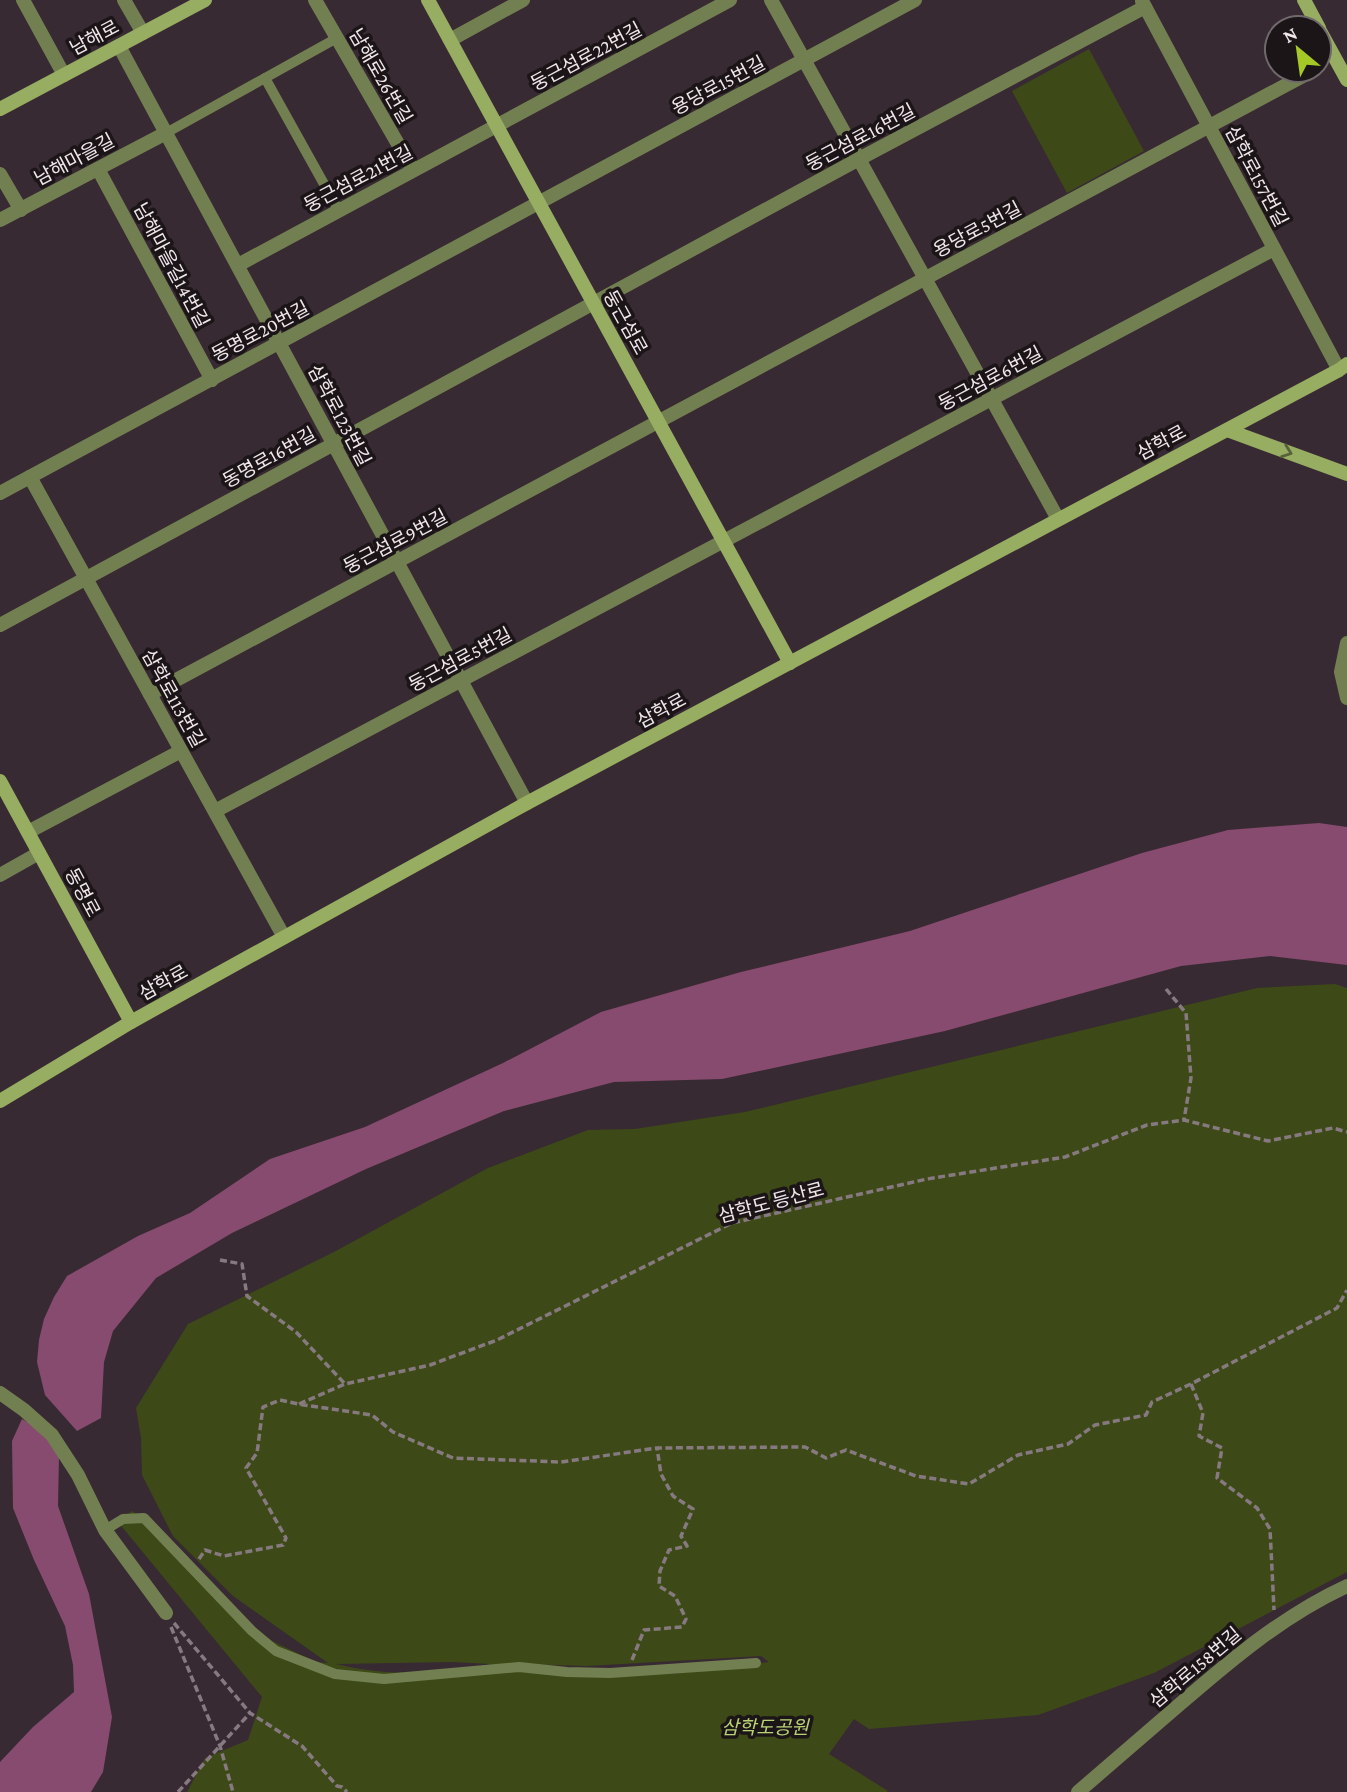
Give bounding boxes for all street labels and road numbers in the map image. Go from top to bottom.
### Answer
street label: 남해로 [66,16,122,59]
street label: 둥근섬로22번길 [527,18,645,95]
street label: 남해로26번길 [345,25,416,127]
street label: 용당로15번길 [668,52,768,119]
street label: 둥근섬로16번길 [802,100,919,175]
street label: 삼학로157번길 [1221,122,1292,230]
street label: 남해마을길 [31,130,118,189]
street label: 둥근섬로21번길 [300,141,416,216]
street label: 용당로5번길 [930,198,1025,261]
street label: 남해마을길14번길 [130,199,213,331]
street label: 둥근섬로 [599,287,652,358]
street label: 동명로20번길 [208,297,312,366]
street label: 둥근섬로6번길 [935,342,1046,415]
street label: 삼학로123번길 [304,361,375,470]
street label: 삼학로 [1133,421,1189,464]
street label: 동명로16번길 [219,423,320,492]
street label: 둥근섬로9번길 [340,505,451,578]
street label: 둥근섬로5번길 [405,623,515,695]
street label: 삼학로113번길 [138,645,209,751]
street label: 삼학로 [633,689,689,732]
street label: 동명로 [61,864,104,920]
street label: 삼학로 [135,961,191,1004]
street label: 삼학도 등산로 [716,1178,826,1227]
street label: 삼학로158번길 [1145,1623,1245,1712]

